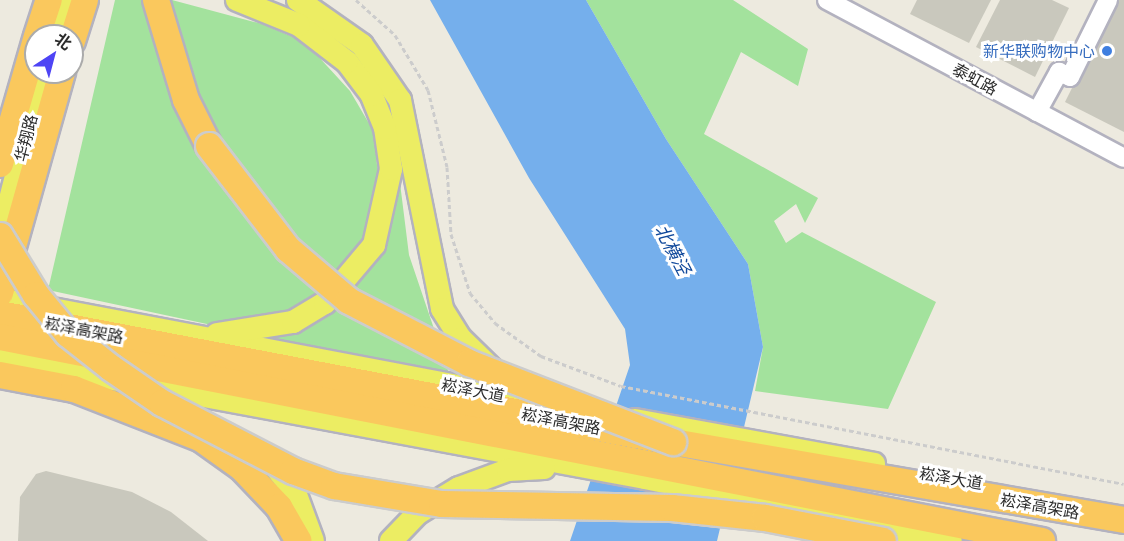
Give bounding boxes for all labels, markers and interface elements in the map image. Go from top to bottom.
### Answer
north arrow [24,24,84,84]
text: 北 [51,28,76,54]
place label: 新华联购物中心 [983,41,1095,61]
marker: 新华联购物中心 [1100,44,1114,58]
street label: 泰虹路 [949,59,1001,99]
street label: 华翔路 [11,112,41,164]
water label: 北横泾 [650,221,694,279]
street label: 崧泽高架路 [43,313,125,347]
street label: 崧泽大道 [440,374,506,406]
street label: 崧泽高架路 [520,404,602,438]
street label: 崧泽大道 [918,463,984,493]
street label: 崧泽高架路 [999,490,1081,522]

